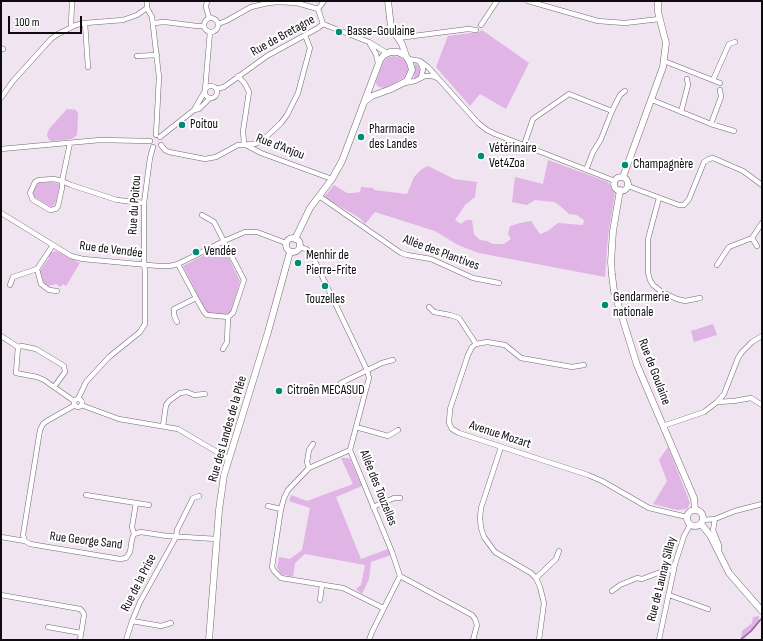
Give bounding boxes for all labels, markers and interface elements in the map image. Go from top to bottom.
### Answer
scale bar [10,8,84,34]
street label: Rue de Bretagne [248,12,318,60]
text: 100 m [15,15,40,30]
place label: Basse-Goulaine [347,24,415,40]
marker: Basse-Goulaine [334,27,344,37]
place label: Poitou [190,117,218,133]
marker: Poitou [177,120,187,130]
place label: Pharmacie des Landes [369,122,417,153]
street label: Rue d'Anjou [254,131,306,163]
marker: Pharmacie des Landes [356,132,366,142]
place label: Vétérinaire Vet4Zoa [489,141,537,172]
marker: Vétérinaire Vet4Zoa [476,151,486,161]
place label: Champagnère [633,157,693,173]
marker: Champagnère [620,160,630,170]
street label: Rue du Poitou [125,175,145,235]
street label: Allée des Plantives [401,232,481,274]
street label: Rue de Vendée [79,238,143,262]
place label: Vendée [204,244,236,260]
marker: Vendée [191,247,201,257]
place label: Menhir de Pierre-Frite [306,248,357,279]
marker: Menhir de Pierre-Frite [293,258,303,268]
marker: Touzelles [320,281,330,291]
place label: Gendarmerie nationale [613,290,669,321]
place label: Touzelles [305,292,345,308]
marker: Gendarmerie nationale [600,300,610,310]
street label: Rue de Goulaine [634,337,674,407]
street label: Rue des Landes de la Plée [205,374,251,484]
place label: Citroën MECASUD [287,383,365,399]
marker: Citroën MECASUD [274,386,284,396]
street label: Avenue Mozart [467,418,533,452]
street label: Allée des Touzelles [356,448,400,528]
street label: Rue George Sand [49,529,123,553]
street label: Rue de Launay Sillay [644,535,680,623]
street label: Rue de la Prise [118,552,160,614]

